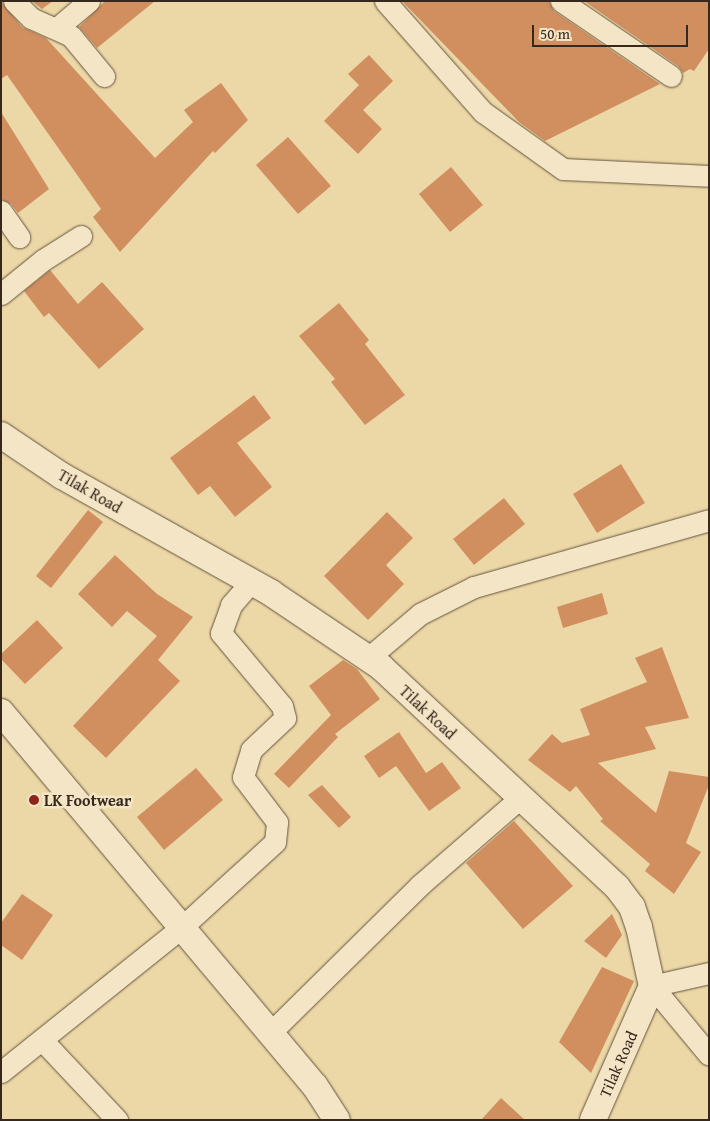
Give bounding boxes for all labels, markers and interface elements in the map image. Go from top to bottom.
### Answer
scale bar [535,15,691,47]
text: 50 m [540,23,570,44]
street label: Tilak Road [55,465,125,517]
street label: Tilak Road [396,681,460,743]
place label: LK Footwear [44,790,131,810]
marker: LK Footwear [28,794,40,806]
street label: Tilak Road [595,1028,641,1100]

